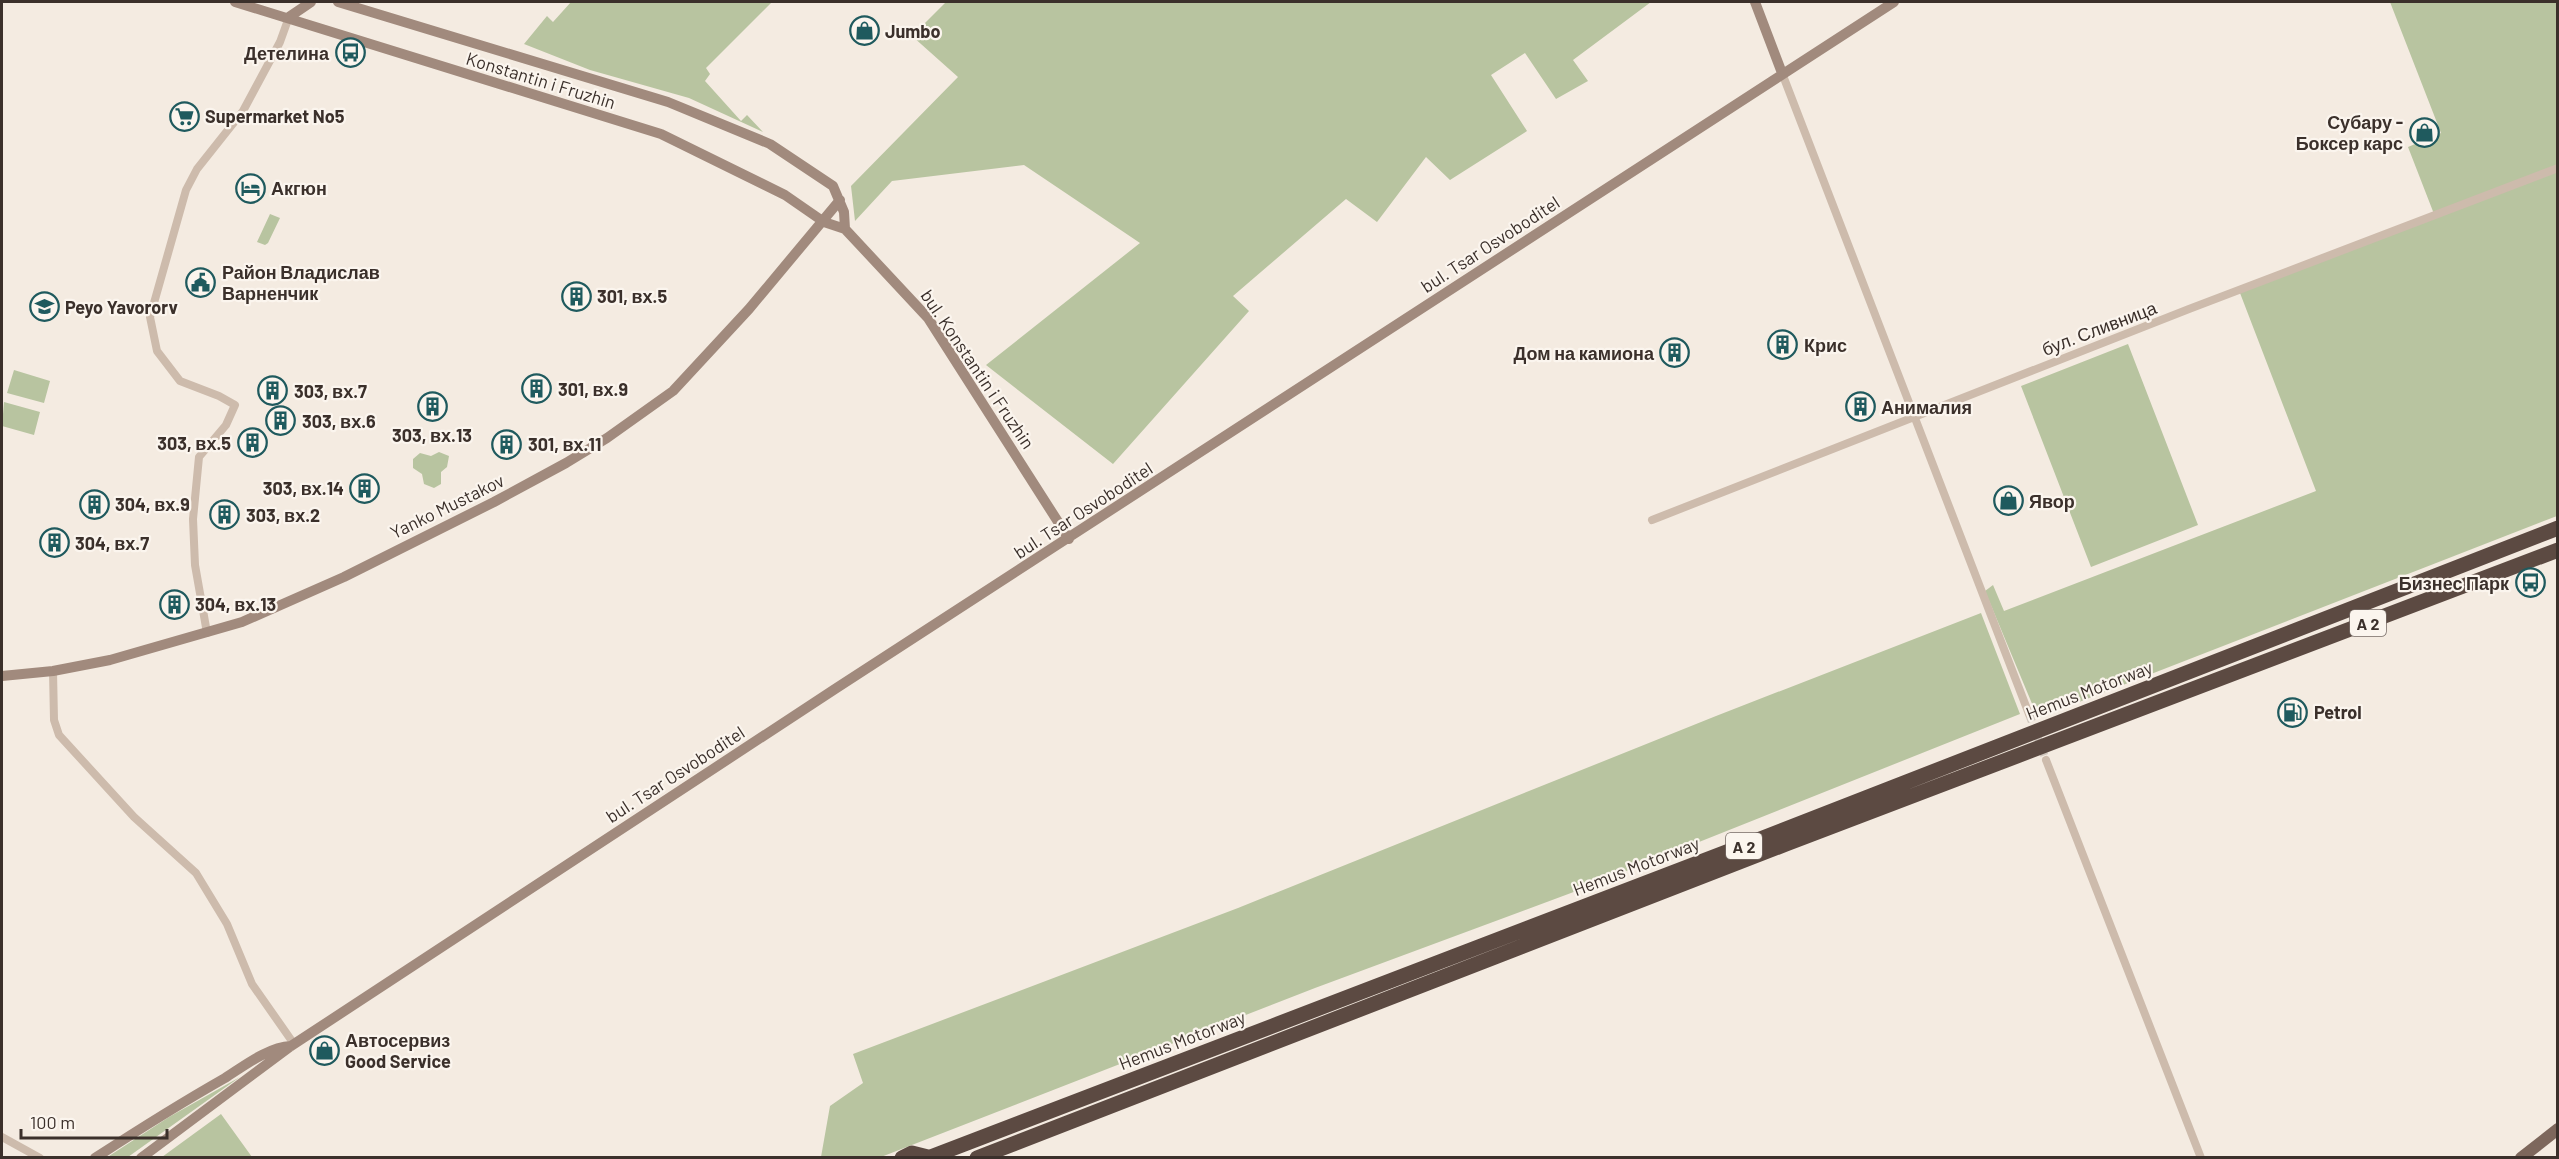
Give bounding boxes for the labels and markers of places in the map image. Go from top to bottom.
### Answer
shop icon: Jumbo [848,15,880,47]
place label: Jumbo [885,20,940,42]
bus stop icon: Детелина [334,37,366,69]
place label: Детелина [244,42,330,64]
supermarket icon: Supermarket No5 [168,100,200,132]
place label: Supermarket No5 [205,105,345,127]
place label: Субару - Боксер карс [2296,111,2403,154]
shop icon: Субару - Боксер карс [2408,116,2440,148]
hotel icon: Акгюн [234,172,266,204]
place label: Акгюн [271,177,327,199]
place label: Район Владислав Варненчик [222,261,380,304]
public building icon: Район Владислав Варненчик [185,266,217,298]
building icon: 301, вх.5 [560,280,592,312]
place label: 301, вх.5 [597,285,667,307]
school or university icon: Peyo Yavororv [28,291,60,323]
place label: Peyo Yavororv [65,296,178,318]
building icon: Крис [1767,329,1799,361]
place label: Крис [1804,334,1847,356]
building icon: Дом на камиона [1659,337,1691,369]
place label: Дом на камиона [1514,342,1655,364]
building icon: 301, вх.9 [521,373,553,405]
building icon: 303, вх.7 [257,375,289,407]
place label: 301, вх.9 [558,378,628,400]
place label: 303, вх.7 [294,380,367,402]
building icon: 303, вх.13 [416,390,448,422]
building icon: Анималия [1844,391,1876,423]
place label: Анималия [1881,396,1972,418]
building icon: 303, вх.6 [265,405,297,437]
place label: 303, вх.6 [302,410,376,432]
place label: 303, вх.13 [392,424,472,446]
building icon: 303, вх.5 [236,427,268,459]
building icon: 301, вх.11 [491,428,523,460]
place label: 303, вх.5 [157,432,231,454]
place label: 301, вх.11 [528,433,601,455]
building icon: 303, вх.14 [349,472,381,504]
place label: 303, вх.14 [263,477,344,499]
shop icon: Явор [1992,485,2024,517]
building icon: 304, вх.9 [78,488,110,520]
place label: Явор [2029,490,2075,512]
place label: 304, вх.9 [115,493,190,515]
building icon: 303, вх.2 [209,499,241,531]
place label: 303, вх.2 [246,504,320,526]
building icon: 304, вх.7 [38,527,70,559]
place label: 304, вх.7 [75,532,149,554]
bus stop icon: Бизнес Парк [2514,567,2546,599]
place label: Бизнес Парк [2399,572,2510,594]
building icon: 304, вх.13 [158,588,190,620]
place label: 304, вх.13 [195,593,276,615]
fuel station icon: Petrol [2277,696,2309,728]
place label: Petrol [2314,701,2362,723]
place label: Автосервиз Good Service [345,1029,451,1072]
shop icon: Автосервиз Good Service [308,1034,340,1066]

